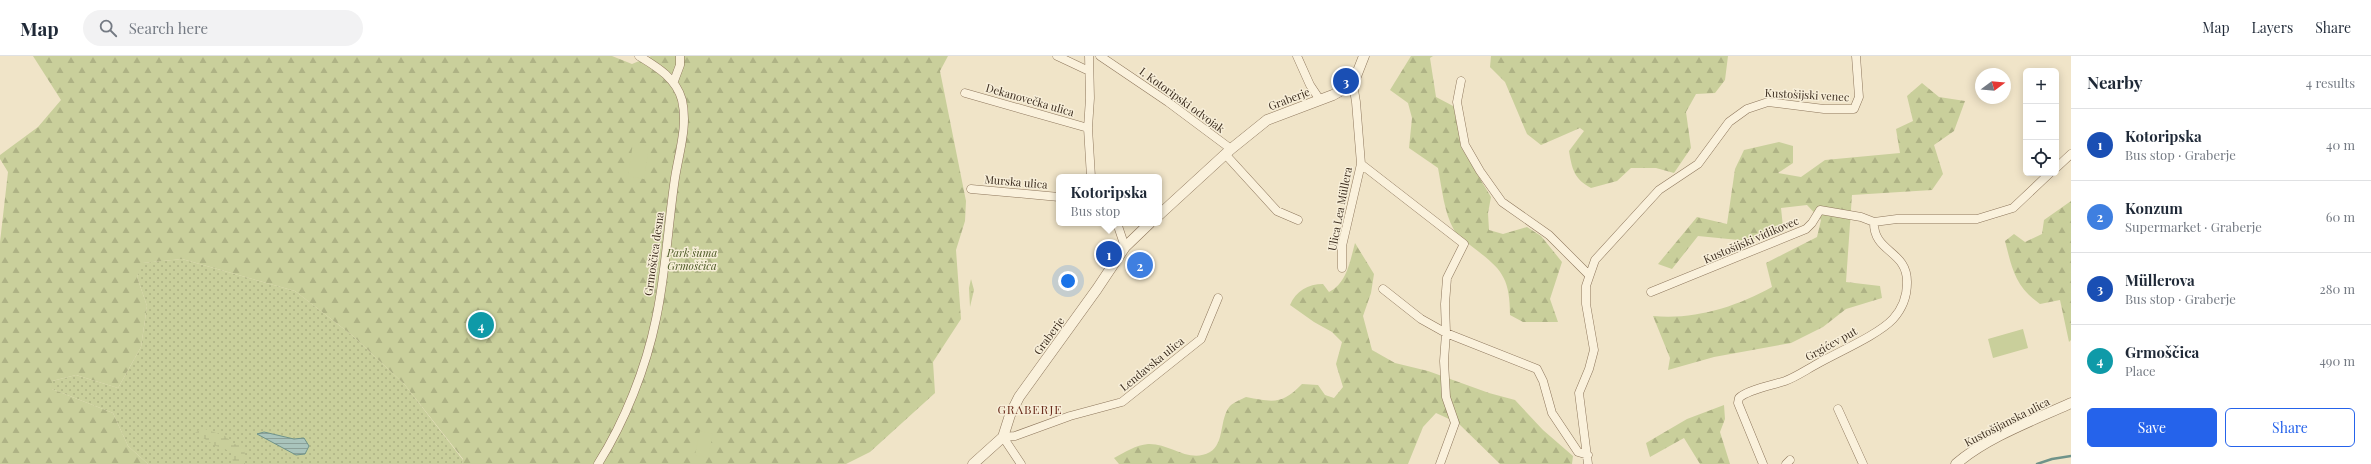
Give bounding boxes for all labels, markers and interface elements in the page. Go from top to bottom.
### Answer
search box [83,10,363,46]
text: Map [20,15,59,41]
icon: search [97,17,119,39]
text: Search here [129,18,208,38]
text: Map [2202,18,2230,37]
text: Layers [2252,18,2293,37]
text: Share [2315,18,2351,37]
street label: I. Kotoripski odvojak [1137,64,1228,136]
pin: 3 [1333,66,1359,96]
north arrow [1975,68,2011,104]
map controls [2023,68,2059,176]
button: + [2023,68,2059,104]
text: Nearby [2087,71,2142,93]
text: 4 results [2306,74,2355,91]
street label: Dekanovečka ulica [984,80,1077,119]
street label: Graberje [1266,84,1312,113]
street label: Kustošijski venec [1764,85,1850,104]
button: − [2023,104,2059,140]
text: Kotoripska [2125,126,2202,146]
text: 1 [2098,136,2102,153]
text: 40 m [2326,136,2355,153]
button: locate [2023,140,2059,176]
text: Bus stop · Graberje [2125,146,2236,163]
street label: Ulica Lea Müllera [1324,165,1355,252]
street label: Murska ulica [984,171,1049,192]
popup [1056,174,1162,226]
text: Kotoripska [1071,182,1147,202]
text: Konzum [2125,198,2183,218]
text: Bus stop [1071,202,1120,219]
text: 2 [2097,208,2103,225]
text: 60 m [2326,208,2355,225]
street label: Grmoščica desna [640,211,667,297]
street label: Kustošijski vidikovec [1701,213,1801,266]
text: Supermarket · Graberje [2125,218,2262,235]
pin: 1 [1096,239,1122,269]
park label: Park šuma Grmoščica [666,245,717,273]
pin: 2 [1127,250,1153,280]
text: Müllerova [2125,270,2195,290]
your location [1058,271,1078,291]
text: 3 [2097,280,2103,297]
text: 280 m [2319,280,2355,297]
text: Bus stop · Graberje [2125,290,2236,307]
pin: 4 [468,310,494,340]
street label: Graberje [1030,313,1068,358]
street label: Grgićev put [1802,323,1859,364]
street label: Lendavska ulica [1117,333,1187,394]
text: Grmoščica [2125,342,2199,362]
text: 4 [2097,352,2103,369]
text: 490 m [2319,352,2355,369]
text: Place [2125,362,2156,379]
street label: Kustošijanska ulica [1961,393,2053,450]
district label: GRABERJE [997,401,1063,417]
button: Save [2087,408,2217,447]
button: Share [2225,408,2355,447]

